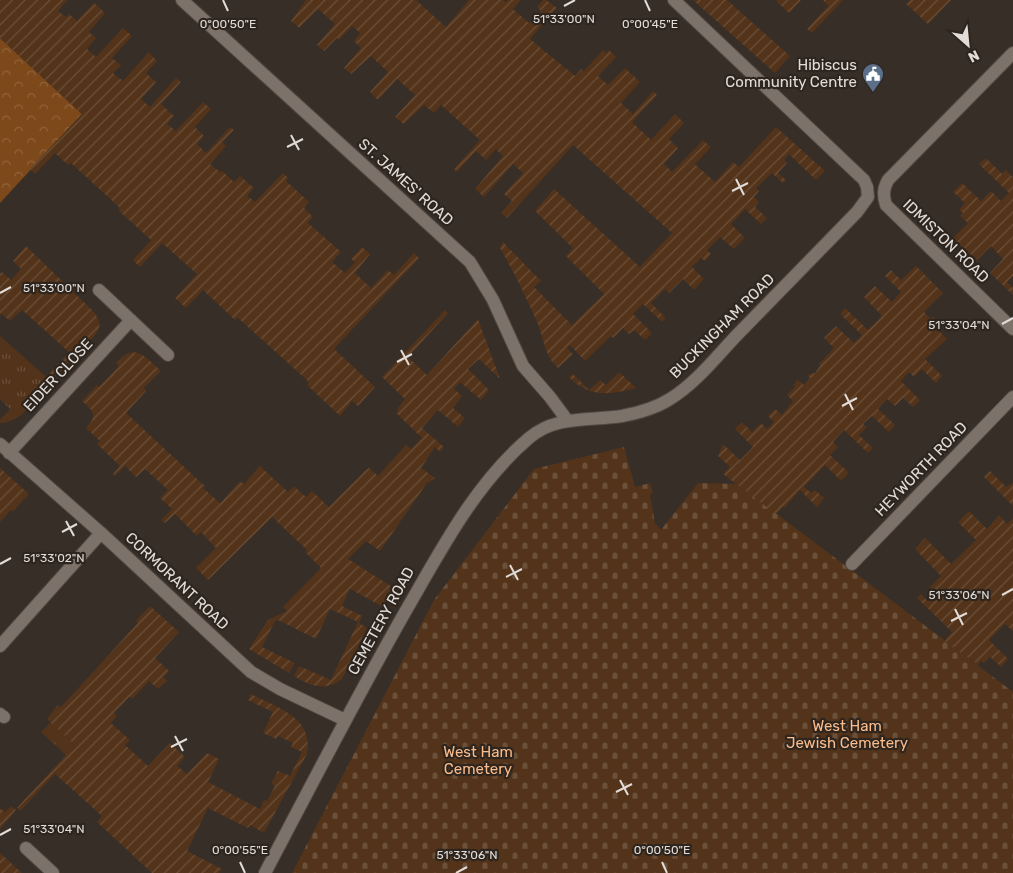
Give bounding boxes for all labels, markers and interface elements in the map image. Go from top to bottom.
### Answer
text: 51°33'00"N [533,12,595,26]
text: 0°00'50"E [200,17,256,31]
text: 0°00'45"E [622,17,678,31]
north arrow [943,20,993,70]
text: N [965,46,982,66]
place label: Hibiscus Community Centre [725,56,857,91]
public building icon: Hibiscus Community Centre [861,62,885,93]
street label: ST. JAMES' ROAD [355,135,457,229]
street label: IDMISTON ROAD [899,195,993,287]
street label: BUCKINGHAM ROAD [666,270,778,382]
text: 51°33'00"N [23,281,85,295]
text: 51°33'04"N [928,318,990,332]
street label: EIDER CLOSE [20,335,96,415]
street label: HEYWORTH ROAD [871,418,971,520]
street label: CORMORANT ROAD [122,529,232,633]
text: 51°33'02"N [23,551,85,565]
street label: CEMETERY ROAD [344,564,418,678]
text: 51°33'06"N [928,588,990,602]
park label: West Ham Jewish Cemetery [786,717,908,752]
park label: West Ham Cemetery [443,743,513,778]
text: 51°33'04"N [23,822,85,836]
text: 0°00'55"E [212,843,268,857]
text: 0°00'50"E [634,843,690,857]
text: 51°33'06"N [436,848,498,862]

